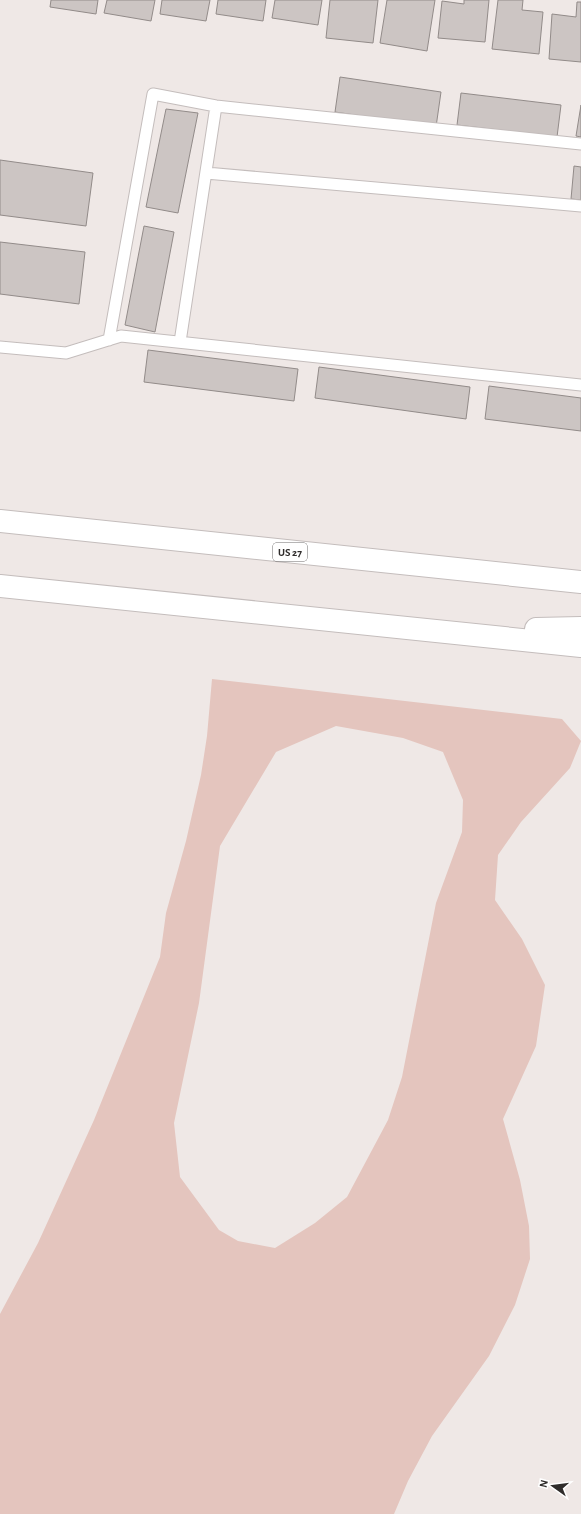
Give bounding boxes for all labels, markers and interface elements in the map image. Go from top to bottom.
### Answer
road number: US 27 [273,543,307,561]
north arrow [533,1466,573,1506]
text: N [538,1479,550,1489]

